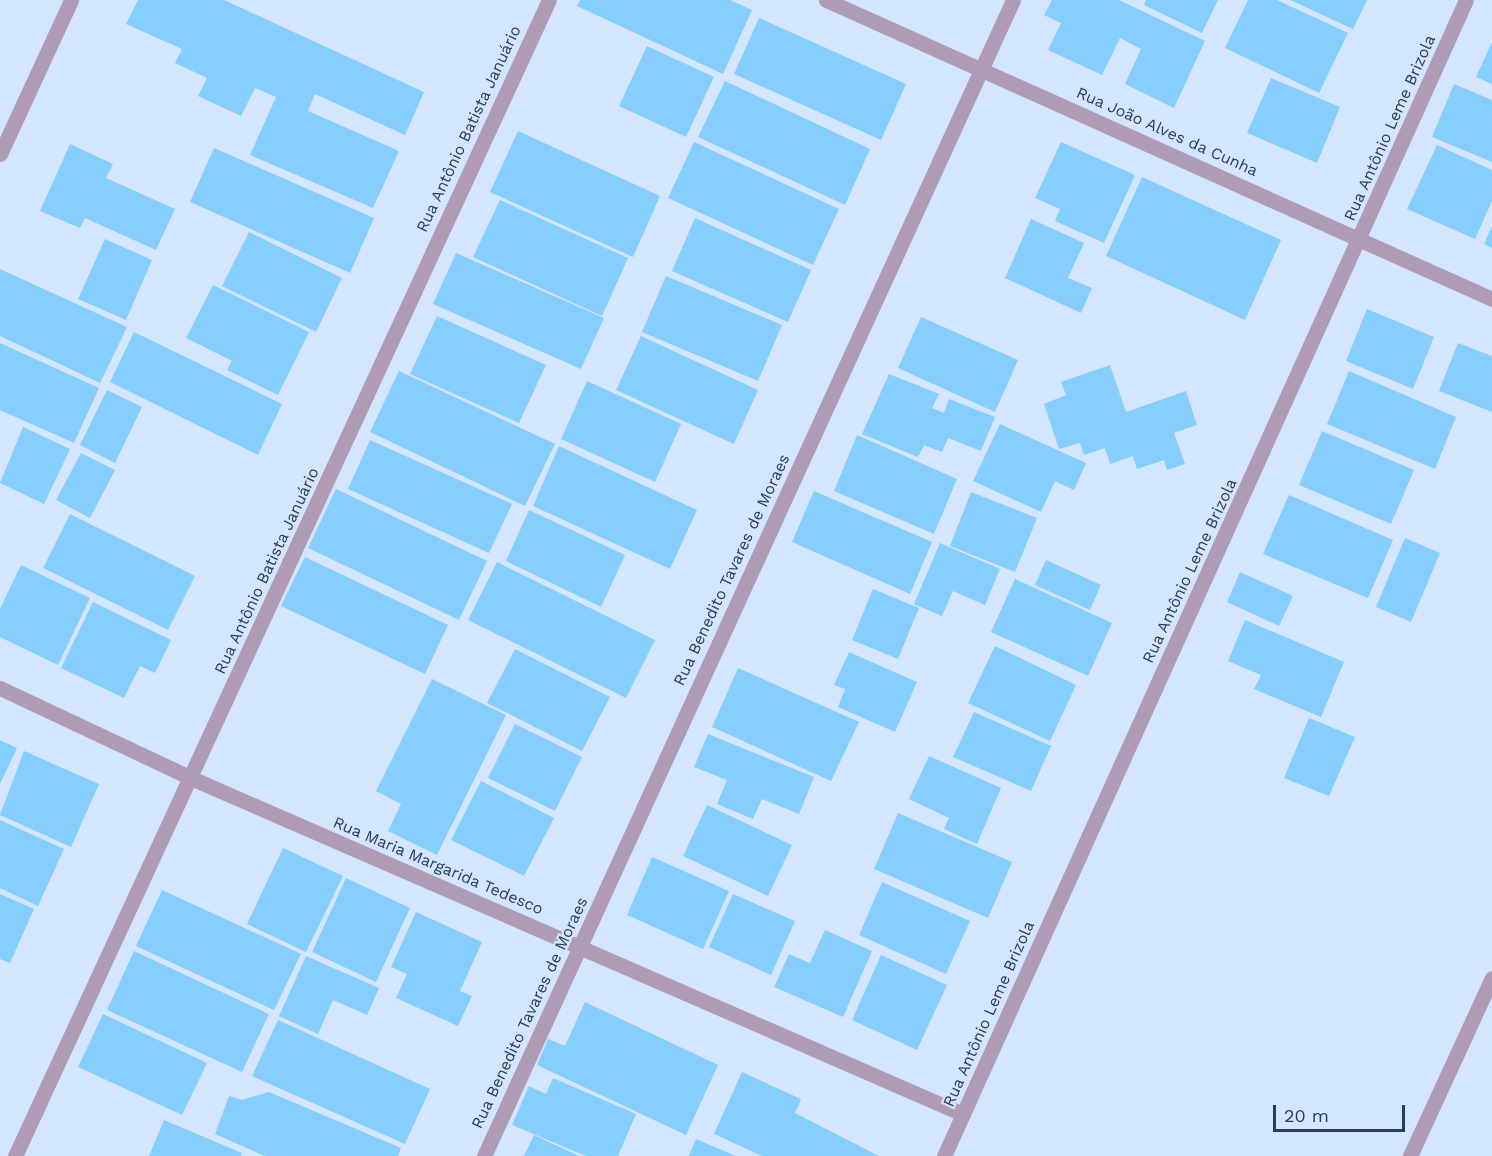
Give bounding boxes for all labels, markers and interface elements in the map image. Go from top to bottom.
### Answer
street label: Rua Antônio Batista Januário [412,22,526,236]
street label: Rua Antônio Leme Brizola [1340,32,1440,224]
street label: Rua João Alves da Cunha [1073,83,1261,181]
street label: Rua Benedito Tavares de Moraes [670,451,794,689]
street label: Rua Antônio Batista Januário [210,464,324,678]
street label: Rua Antônio Leme Brizola [1139,475,1241,667]
street label: Rua Maria Margarida Tedesco [329,813,547,919]
street label: Rua Benedito Tavares de Moraes [468,894,592,1132]
street label: Rua Antônio Leme Brizola [939,918,1039,1110]
scale bar [1276,1093,1408,1131]
text: 20 m [1284,1105,1329,1126]

